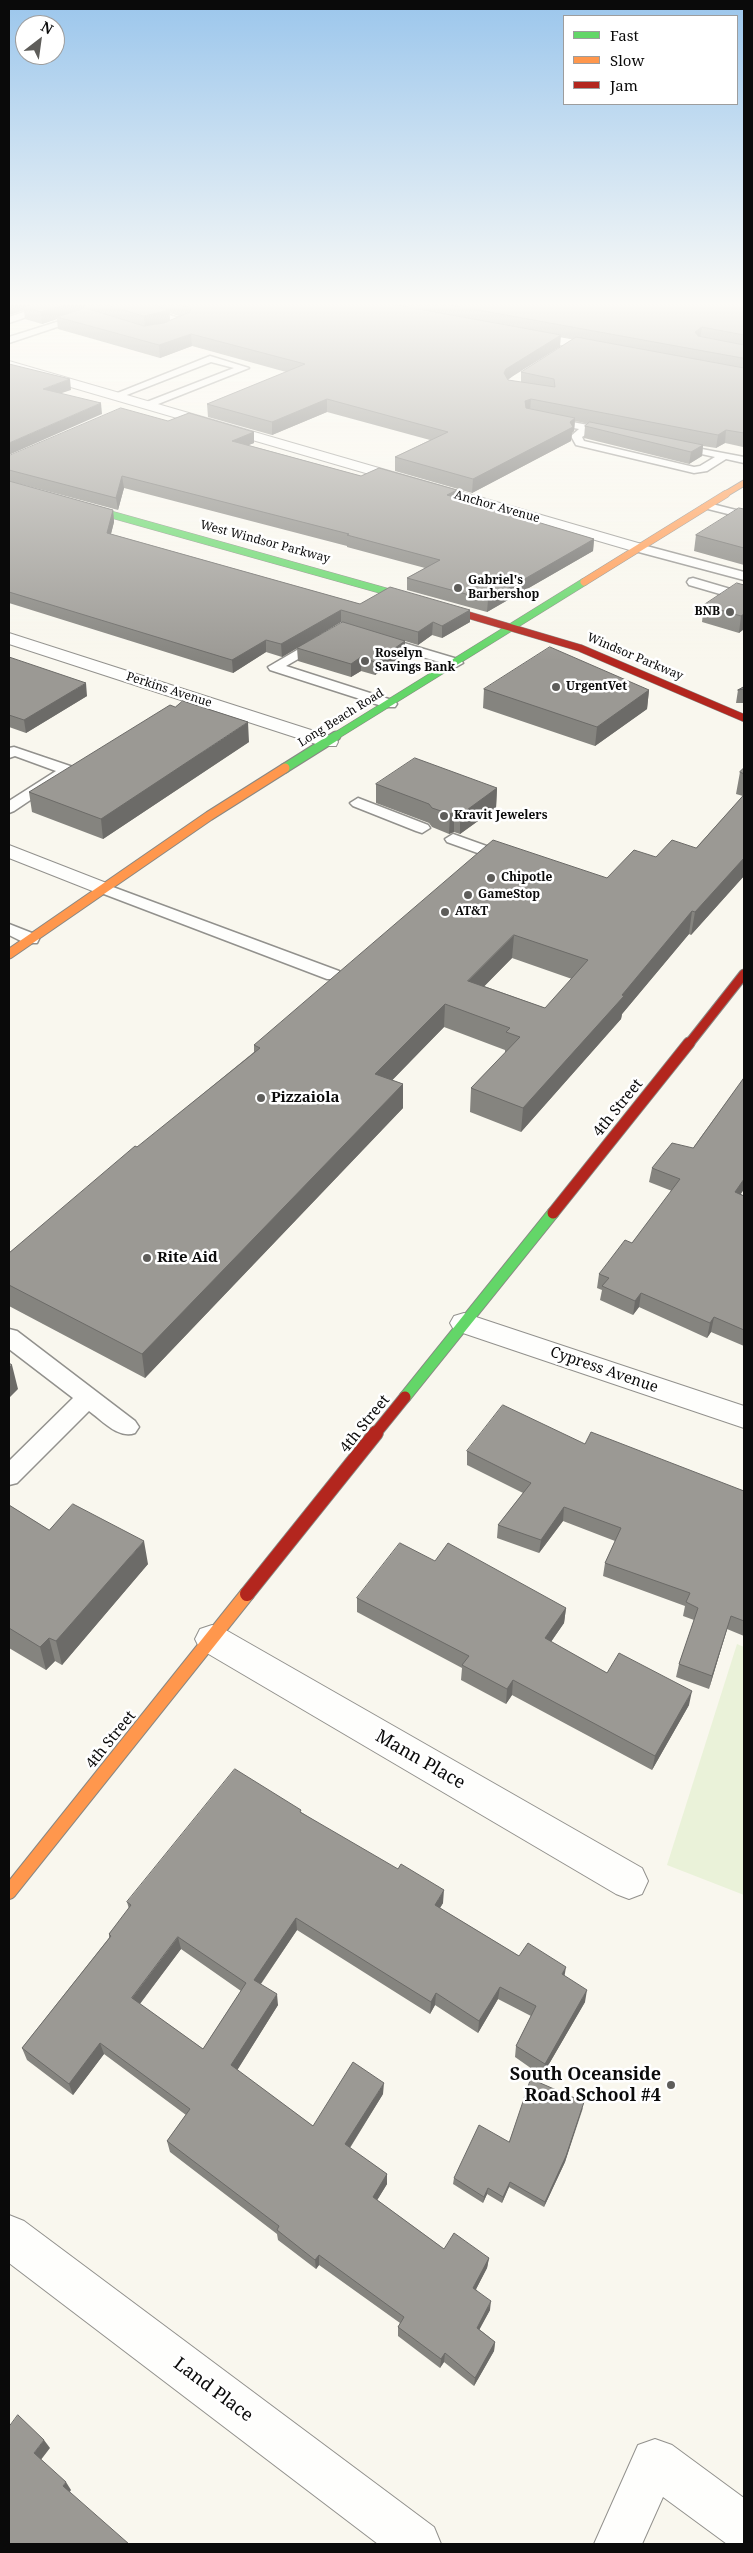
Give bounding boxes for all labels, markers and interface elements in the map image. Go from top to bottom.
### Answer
north arrow [15,15,65,65]
legend [563,15,738,105]
text: N [38,16,57,38]
text: Fast [610,25,639,45]
text: Slow [610,50,644,70]
text: Jam [610,75,638,95]
street label: Anchor Avenue [453,488,541,526]
street label: West Windsor Parkway [198,518,332,566]
place label: Gabriel's Barbershop [468,574,539,602]
marker: Gabriel's Barbershop [452,582,464,594]
place label: BNB [694,605,720,619]
marker: BNB [724,606,736,618]
street label: Windsor Parkway [585,630,685,684]
place label: Roselyn Savings Bank [375,647,455,675]
marker: Roselyn Savings Bank [359,655,371,667]
street label: Perkins Avenue [124,669,214,711]
place label: UrgentVet [566,680,627,694]
marker: UrgentVet [550,681,562,693]
street label: Long Beach Road [296,686,386,750]
place label: Kravit Jewelers [454,809,547,823]
marker: Kravit Jewelers [438,810,450,822]
place label: Chipotle [501,871,552,885]
marker: Chipotle [485,872,497,884]
place label: GameStop [478,888,540,902]
marker: GameStop [462,889,474,901]
place label: AT&T [455,905,488,919]
marker: AT&T [439,906,451,918]
street label: 4th Street [589,1076,647,1140]
place label: Pizzaiola [271,1089,339,1107]
marker: Pizzaiola [255,1092,267,1104]
place label: Rite Aid [157,1249,218,1267]
marker: Rite Aid [141,1252,153,1264]
street label: Cypress Avenue [548,1343,660,1397]
street label: 4th Street [336,1392,394,1456]
street label: 4th Street [82,1708,140,1772]
street label: Mann Place [371,1726,469,1794]
place label: South Oceanside Road School #4 [510,2064,661,2106]
marker: South Oceanside Road School #4 [665,2079,677,2091]
street label: Land Place [169,2353,257,2427]

